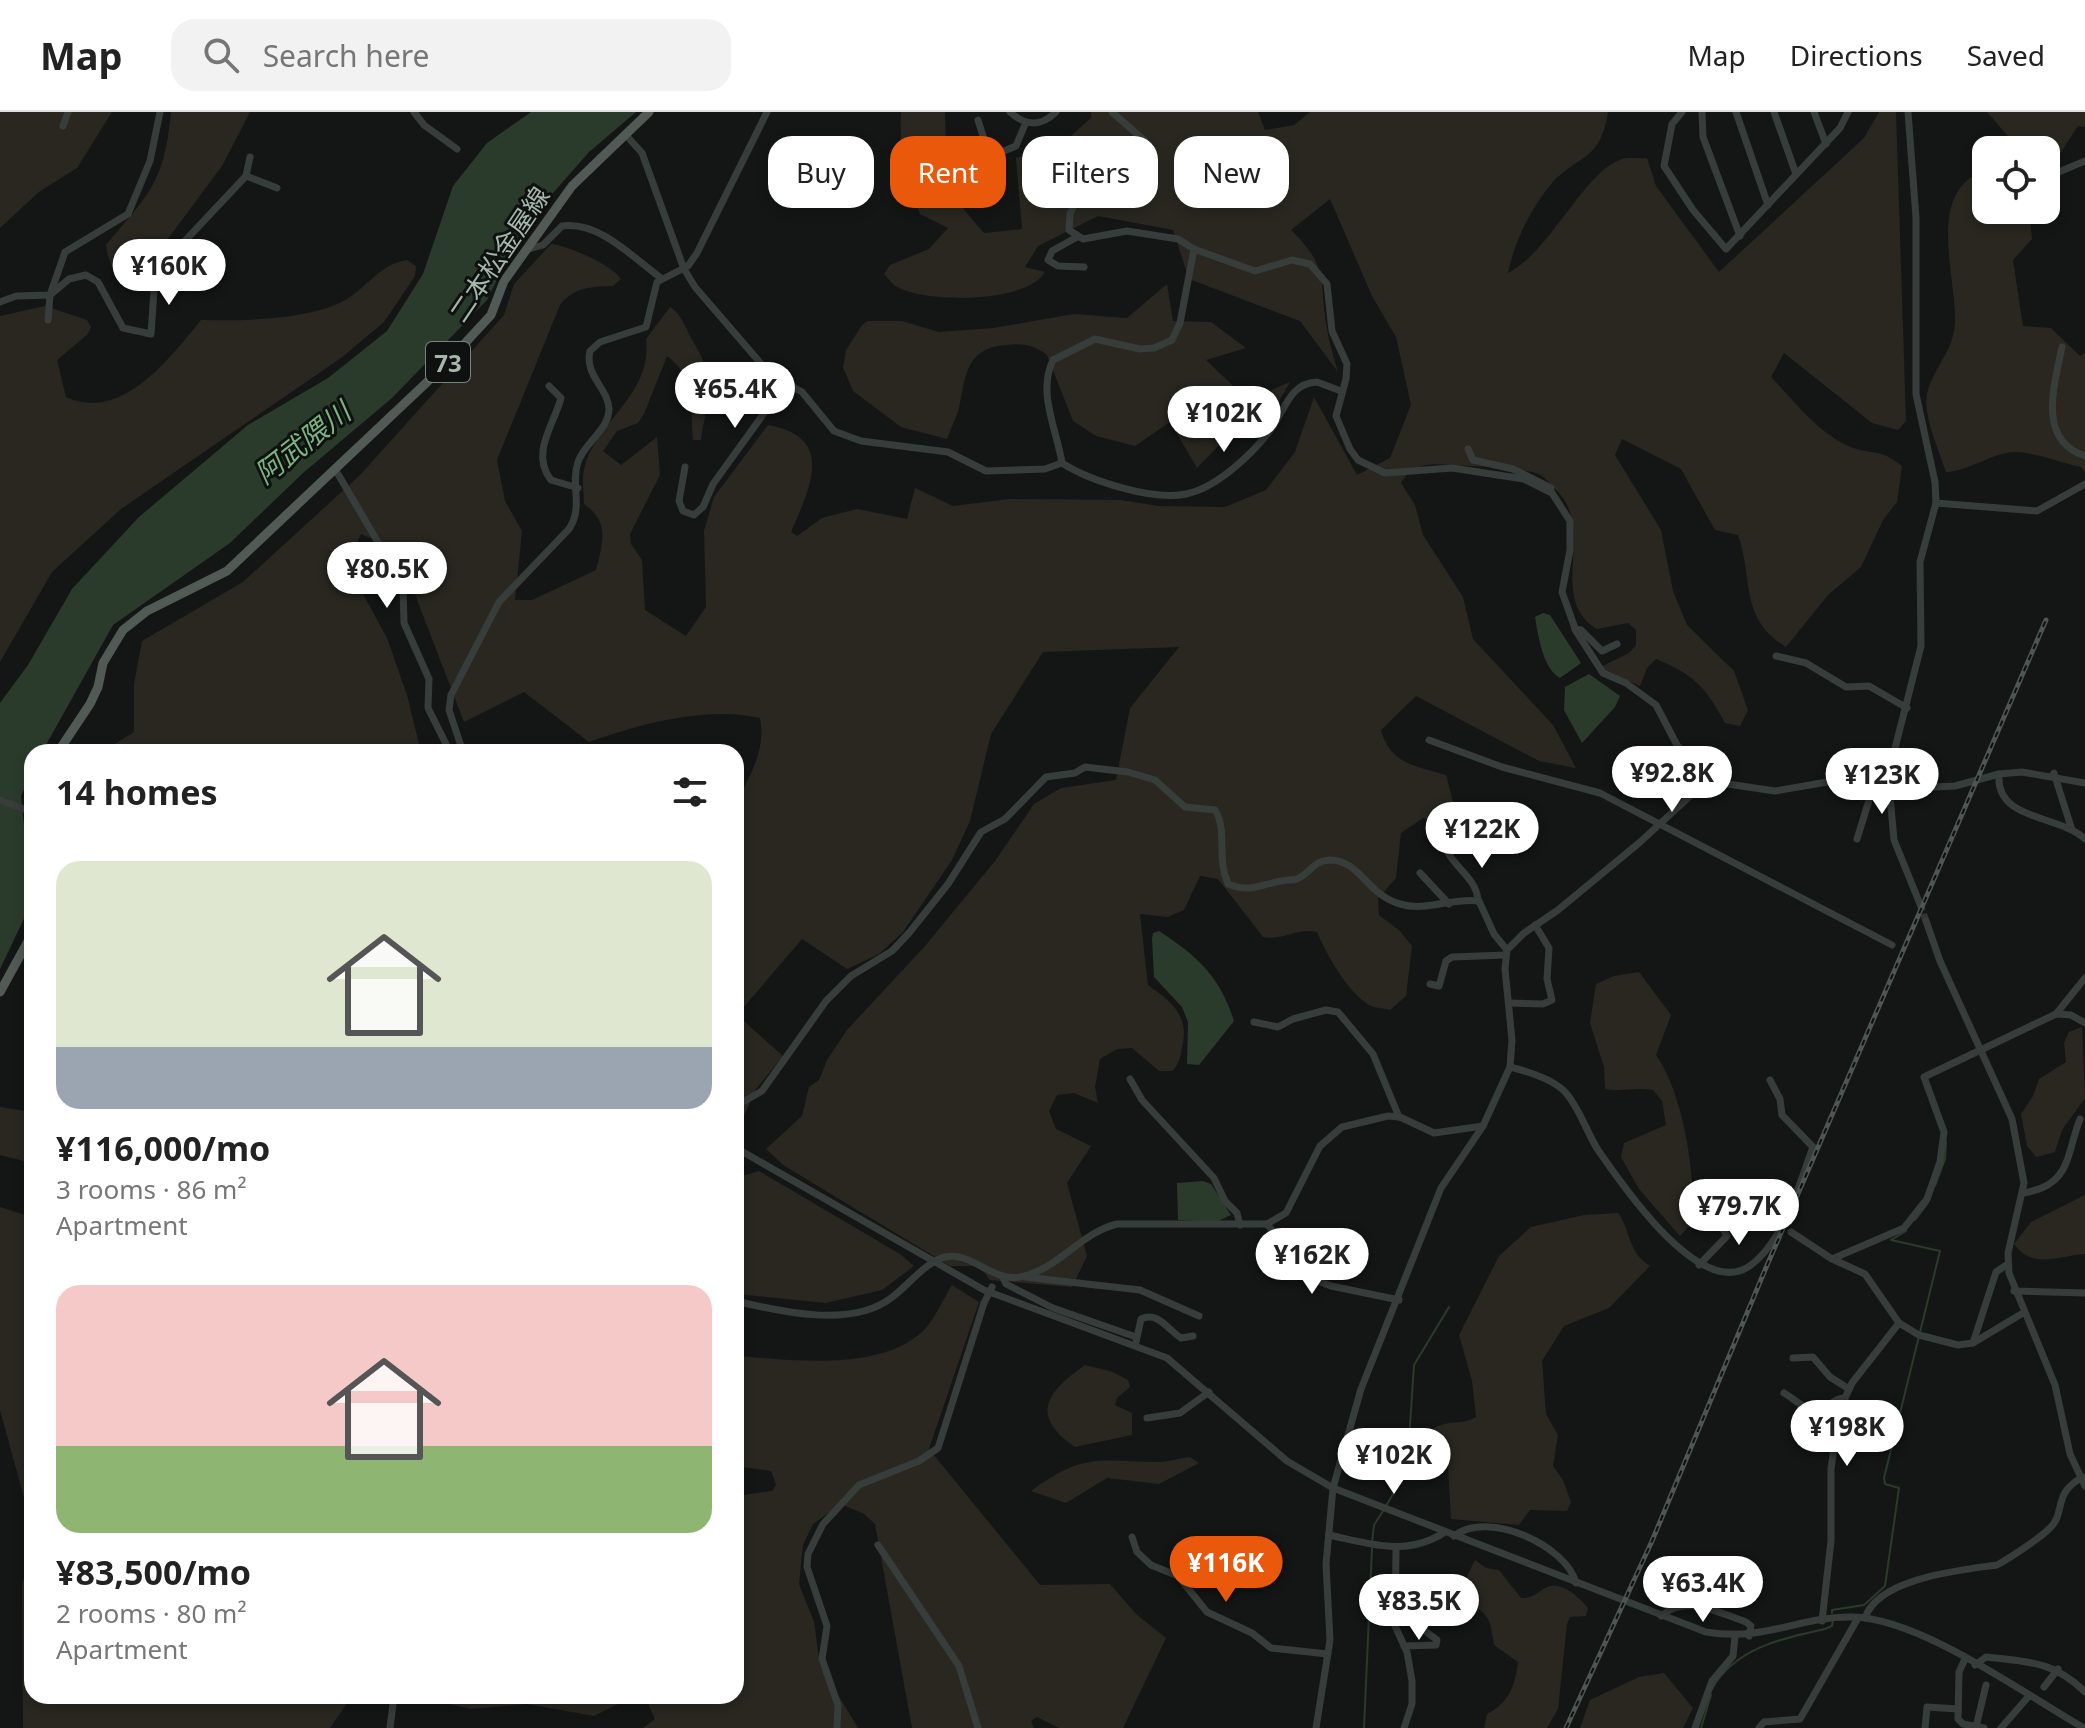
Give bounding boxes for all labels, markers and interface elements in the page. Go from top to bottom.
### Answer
search box [171,19,731,91]
text: Map [40,29,123,81]
icon: search [199,33,243,77]
text: Search here [263,35,430,76]
text: Map [1687,36,1746,74]
text: Directions [1790,36,1923,74]
text: Saved [1967,36,2045,74]
chip: Buy [768,136,874,208]
chip: Rent [890,136,1006,208]
chip: Filters [1022,136,1158,208]
chip: New [1174,136,1289,208]
map controls [1972,136,2060,224]
button: locate [1972,136,2060,224]
street label: 二本松金屋線 [440,179,558,329]
pin: ¥160K [113,239,225,307]
text: ¥160K [131,247,207,283]
road number: 73 [426,342,470,382]
pin: ¥65.4K [670,362,800,430]
text: ¥65.4K [693,370,777,406]
pin: ¥102K [1168,386,1280,454]
water label: 阿武隈川 [246,391,360,491]
text: ¥102K [1186,394,1262,430]
pin: ¥80.5K [322,542,452,610]
text: ¥80.5K [345,550,429,586]
pin: ¥92.8K [1607,746,1737,814]
pin: ¥123K [1826,748,1938,816]
text: ¥92.8K [1630,754,1714,790]
text: ¥123K [1844,756,1920,792]
text: 14 homes [56,769,218,815]
icon: filters [668,770,712,814]
pin: ¥122K [1426,802,1538,870]
text: ¥122K [1444,810,1520,846]
icon: home [312,913,456,1057]
text: ¥116,000/mo [56,1125,270,1171]
text: 3 rooms · 86 m² [56,1171,246,1207]
pin: ¥79.7K [1674,1179,1804,1247]
text: ¥79.7K [1697,1187,1781,1223]
text: Apartment [56,1207,188,1243]
pin: ¥162K [1256,1228,1368,1296]
text: ¥162K [1274,1236,1350,1272]
icon: home [312,1337,456,1481]
pin: ¥198K [1791,1400,1903,1468]
text: ¥198K [1809,1408,1885,1444]
pin: ¥102K [1338,1428,1450,1496]
text: ¥102K [1356,1436,1432,1472]
pin: ¥116K [1170,1536,1282,1604]
text: ¥116K [1188,1544,1264,1580]
text: ¥83,500/mo [56,1549,251,1595]
pin: ¥63.4K [1638,1556,1768,1624]
text: ¥63.4K [1661,1564,1745,1600]
pin: ¥83.5K [1354,1574,1484,1642]
text: ¥83.5K [1377,1582,1461,1618]
text: 2 rooms · 80 m² [56,1595,246,1631]
text: Apartment [56,1631,188,1667]

